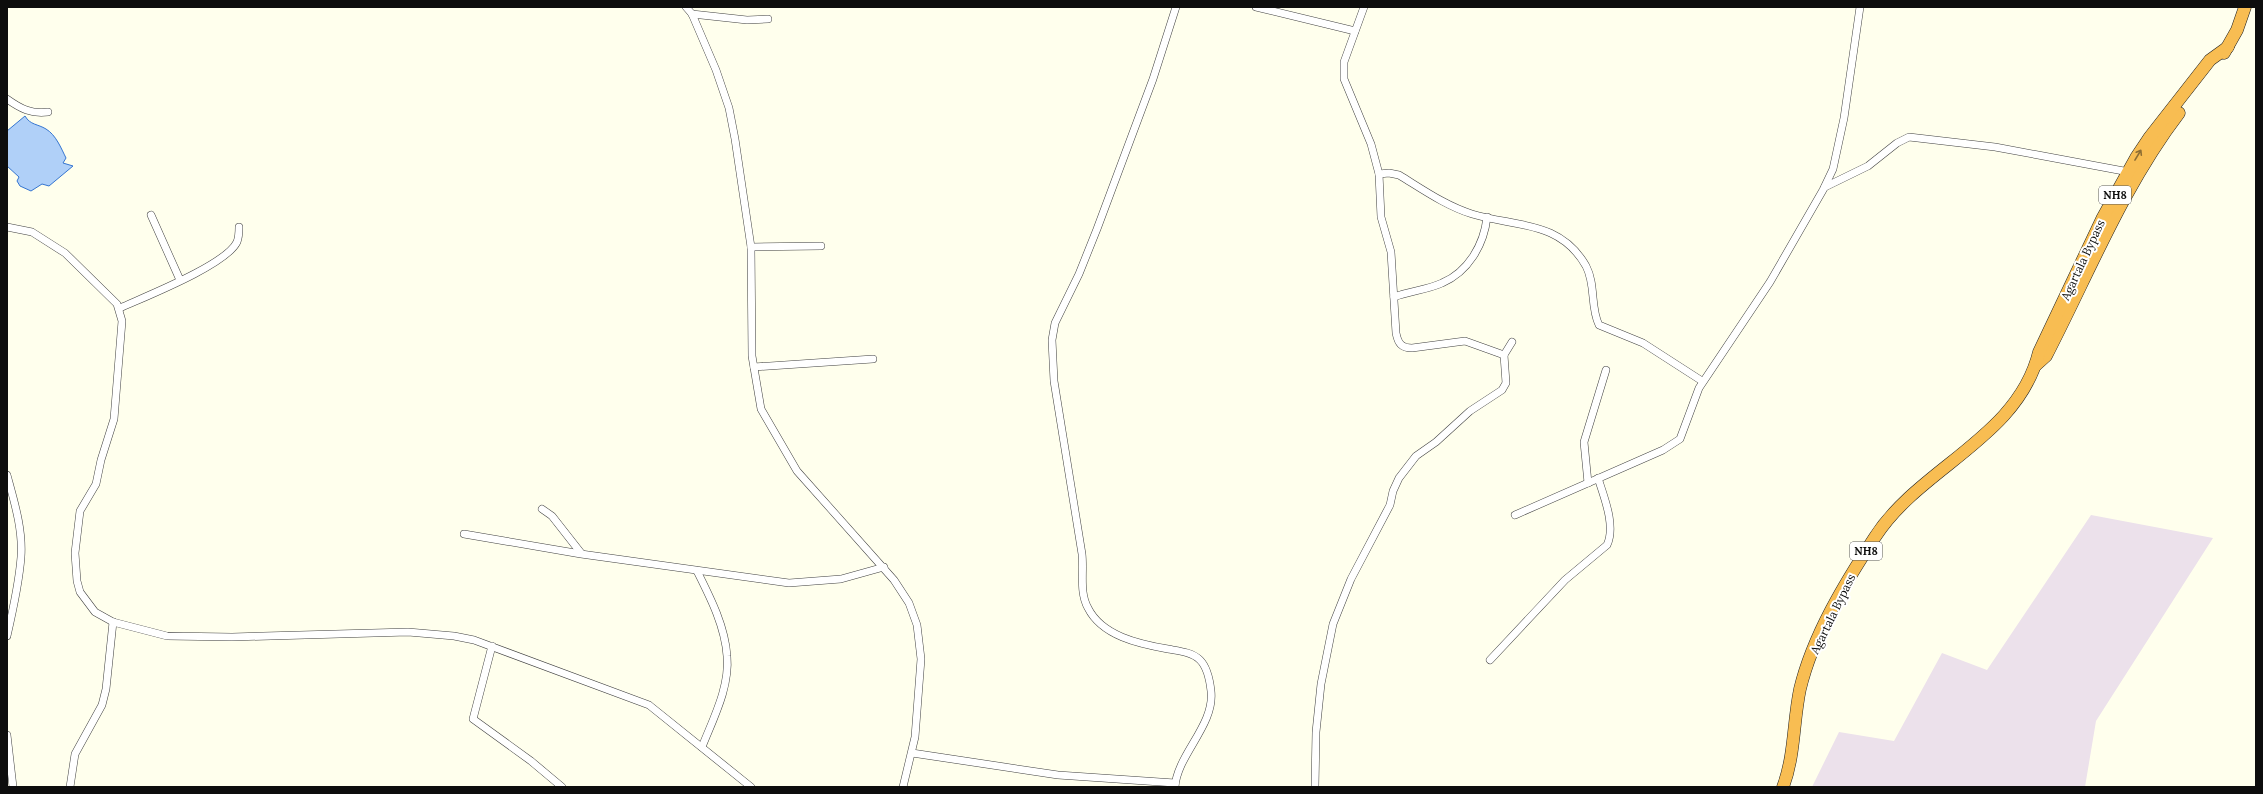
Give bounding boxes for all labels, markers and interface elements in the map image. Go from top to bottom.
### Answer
one-way arrow [2135,149,2143,161]
road number: NH8 [2099,186,2131,204]
street label: Agartala Bypass [2057,217,2108,303]
road number: NH8 [1850,542,1882,560]
street label: Agartala Bypass [1806,571,1859,657]

